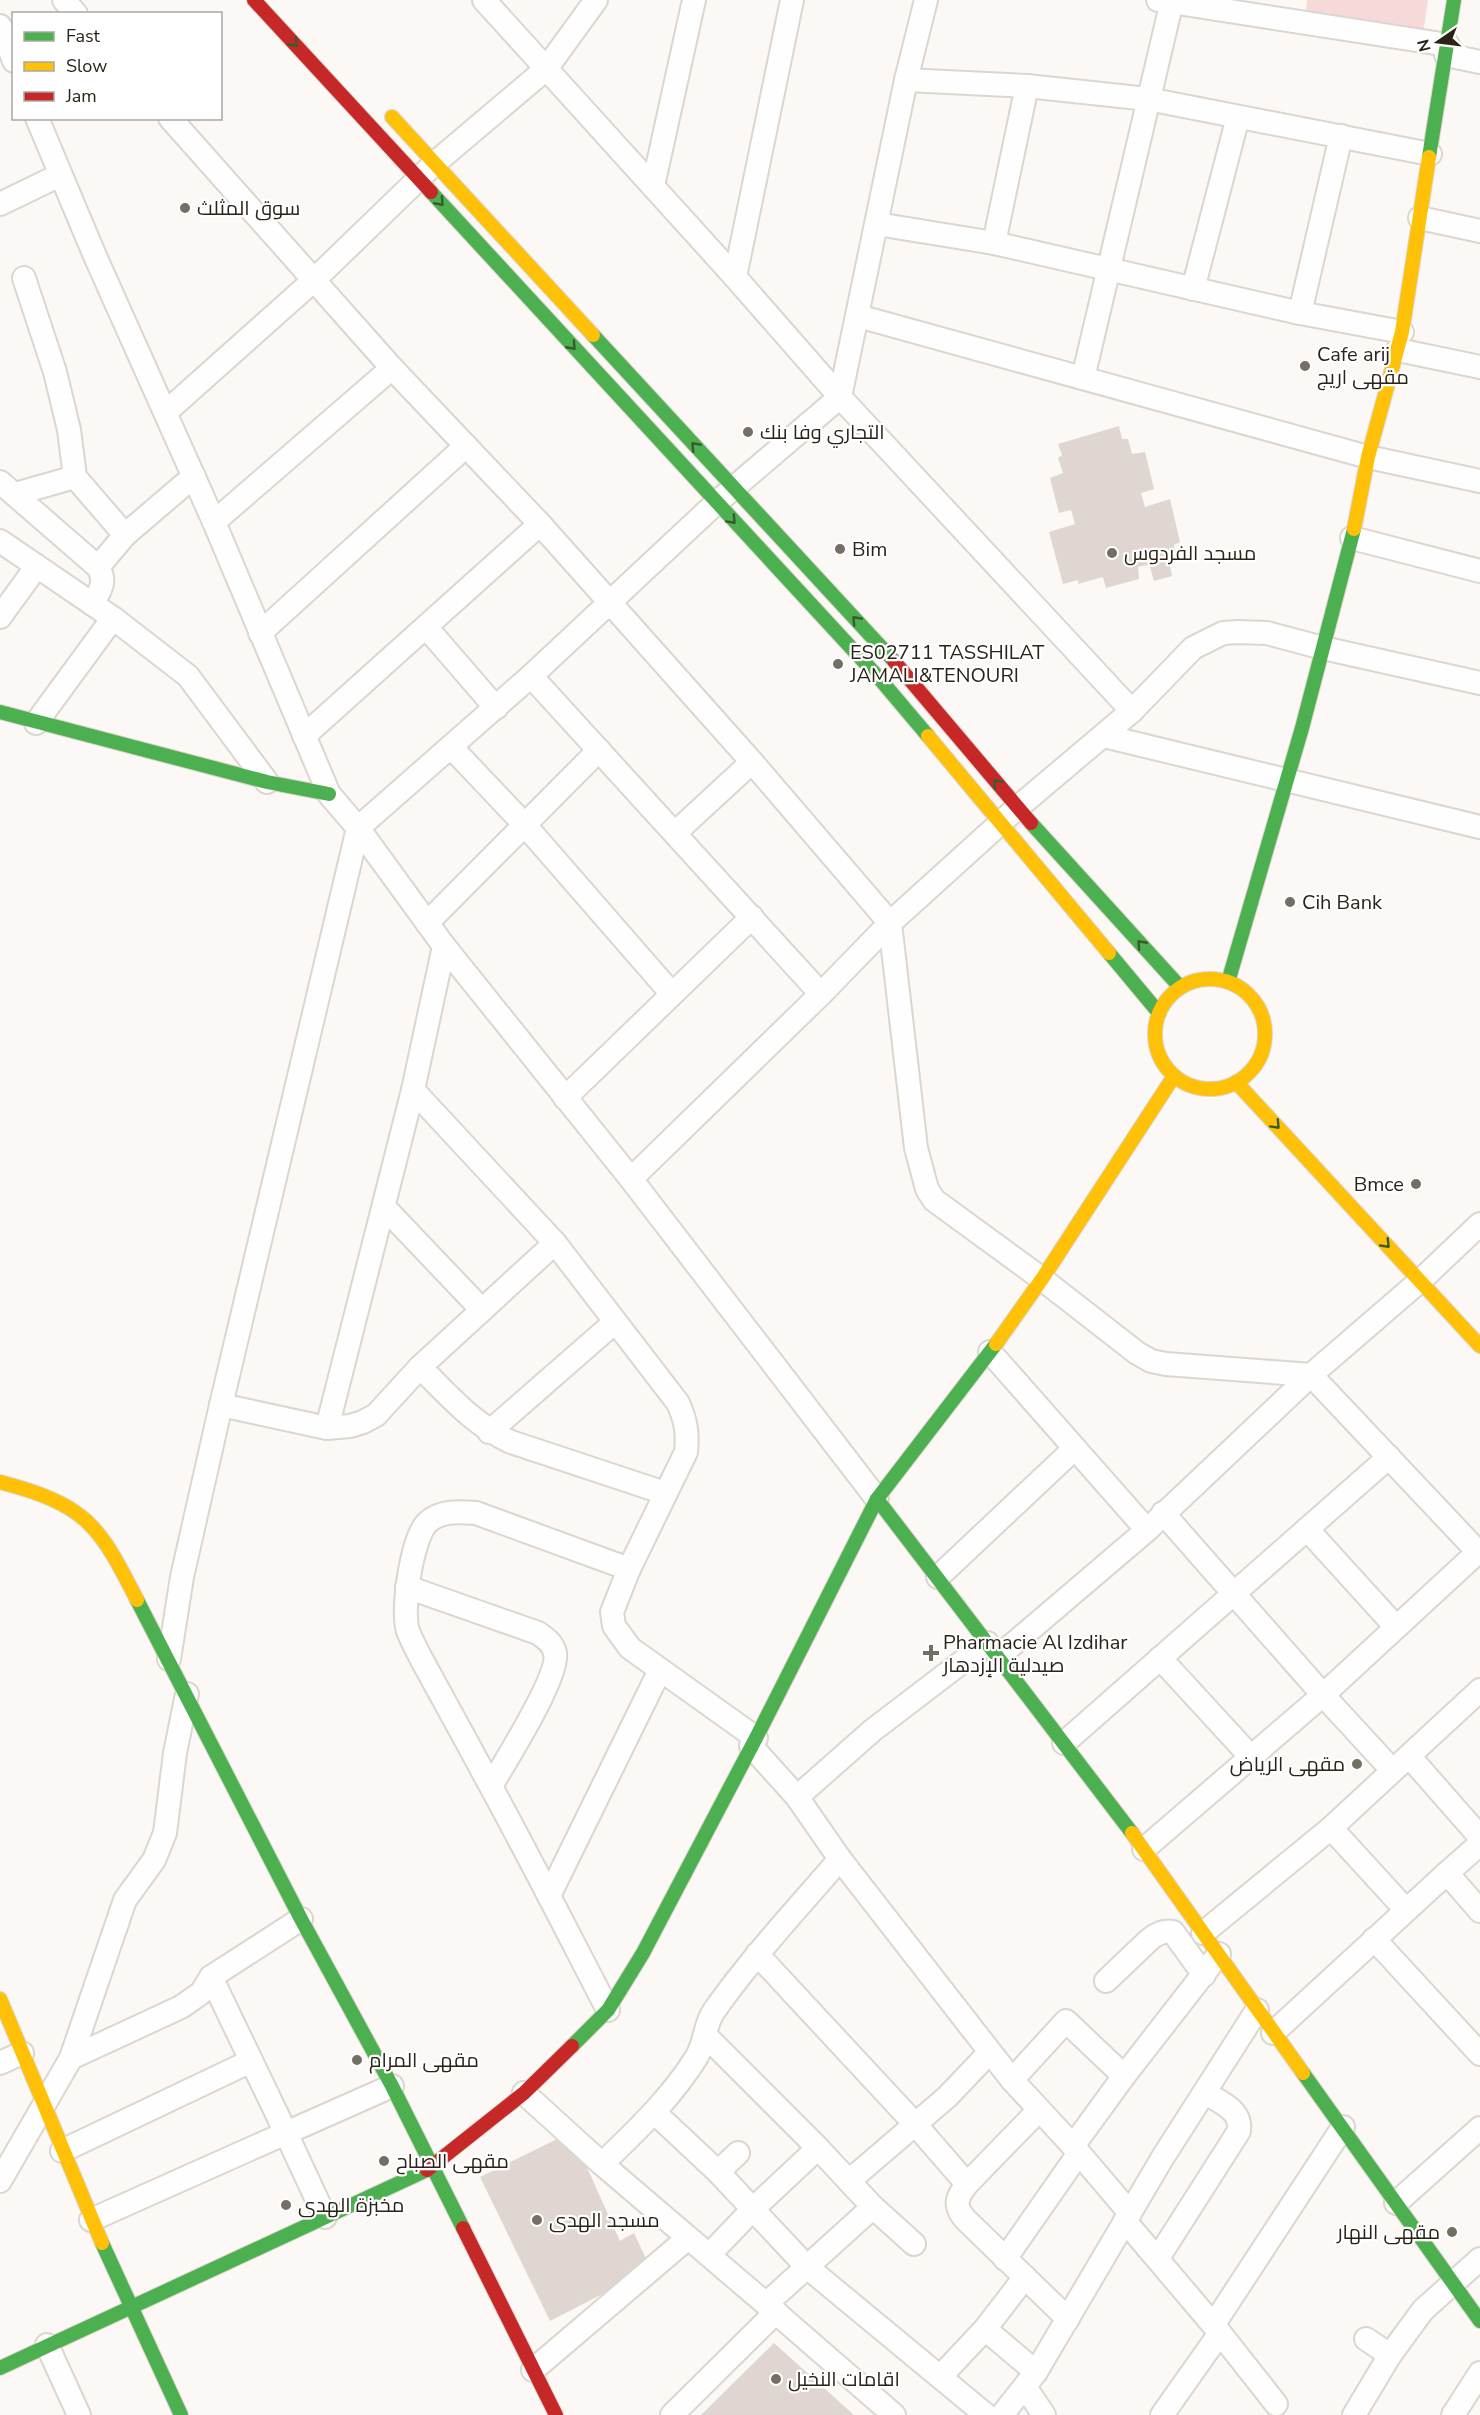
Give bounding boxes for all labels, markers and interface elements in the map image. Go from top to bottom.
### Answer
legend [12,12,222,120]
north arrow [1408,12,1468,72]
text: Fast [66,24,101,48]
one-way arrow [287,36,298,47]
text: N [1412,37,1437,54]
text: Slow [66,54,107,78]
text: Jam [65,84,97,108]
place label: سوق المثلث [197,195,300,222]
one-way arrow [433,195,444,206]
marker: سوق المثلث [178,201,192,215]
one-way arrow [565,339,576,349]
place label: Cafe arij مقهى اريج [1317,341,1409,391]
marker: Cafe arij مقهى اريج [1298,359,1312,373]
place label: التجاري وفا بنك [760,419,885,448]
marker: التجاري وفا بنك [741,425,755,439]
one-way arrow [691,442,702,452]
one-way arrow [725,514,736,524]
place label: Bim [852,536,887,563]
place label: مسجد الفردوس [1124,540,1256,567]
marker: Bim [833,542,847,556]
marker: مسجد الفردوس [1105,546,1119,560]
one-way arrow [852,616,863,627]
place label: ES02711 TASSHILAT JAMALI&TENOURI [849,639,1044,689]
marker: ES02711 TASSHILAT JAMALI&TENOURI [831,657,845,671]
one-way arrow [993,779,1004,790]
place label: Cih Bank [1302,889,1383,916]
marker: Cih Bank [1283,895,1297,909]
one-way arrow [1137,940,1148,951]
one-way arrow [1269,1119,1280,1129]
place label: Bmce [1354,1171,1404,1198]
marker: Bmce [1409,1177,1423,1191]
one-way arrow [1379,1237,1390,1247]
place label: Pharmacie Al Izdihar صيدلية الإزدهار [942,1629,1127,1679]
marker: Pharmacie Al Izdihar صيدلية الإزدهار [924,1646,938,1660]
place label: مقهى الرياض [1230,1751,1345,1778]
marker: مقهى الرياض [1350,1757,1364,1771]
place label: مقهى المرام [369,2047,479,2074]
marker: مقهى المرام [350,2053,364,2067]
place label: مقهى الصباح [396,2148,509,2175]
marker: مقهى الصباح [377,2154,391,2168]
place label: مخبزة الهدى [298,2192,404,2219]
marker: مخبزة الهدى [279,2198,293,2212]
place label: مسجد الهدى [549,2207,660,2234]
marker: مسجد الهدى [530,2213,544,2227]
place label: مقهى النهار [1336,2219,1440,2246]
marker: مقهى النهار [1445,2225,1459,2239]
place label: اقامات النخيل [788,2366,900,2393]
marker: اقامات النخيل [769,2372,783,2386]

